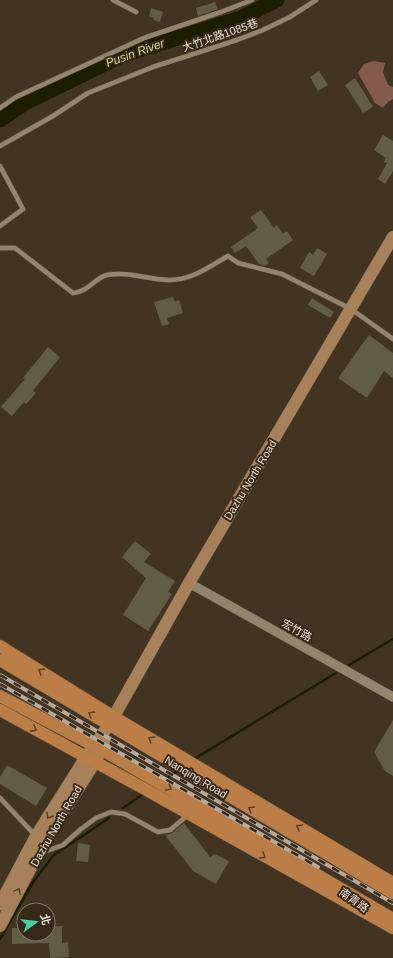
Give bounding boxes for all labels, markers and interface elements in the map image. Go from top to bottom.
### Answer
street label: 大竹北路1085巷 [180,16,260,54]
water label: Pusin River [104,36,167,70]
street label: Dazhu North Road [221,438,279,522]
street label: 宏竹路 [280,617,314,643]
one-way arrow [38,669,45,676]
one-way arrow [88,712,95,719]
one-way arrow [30,724,37,732]
one-way arrow [148,737,155,744]
street label: Nanqing Road [163,754,229,800]
street label: Dazhu North Road [28,784,84,868]
one-way arrow [165,784,172,791]
one-way arrow [248,806,255,813]
one-way arrow [46,812,54,819]
one-way arrow [296,824,303,831]
one-way arrow [259,851,267,858]
street label: 南青路 [337,886,371,914]
one-way arrow [14,888,21,896]
north arrow [16,902,56,942]
text: 北 [38,913,53,926]

